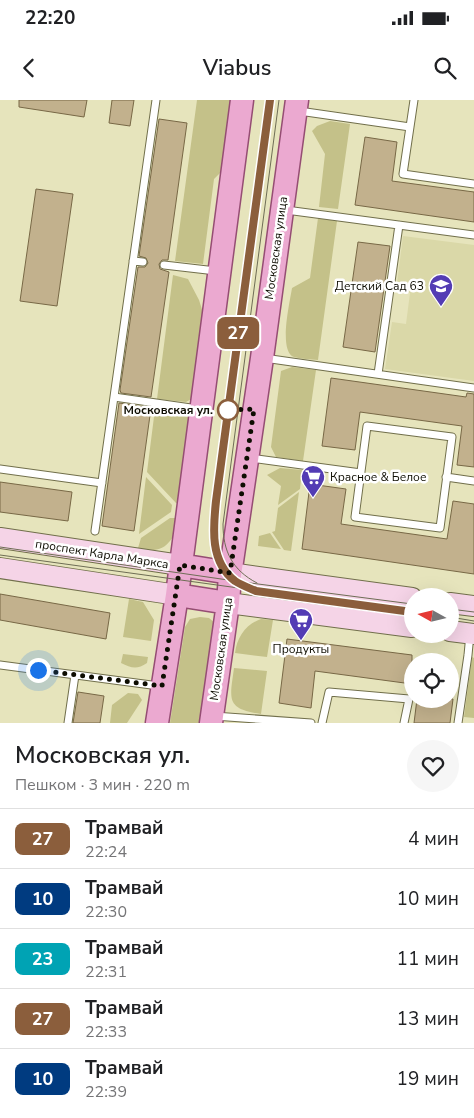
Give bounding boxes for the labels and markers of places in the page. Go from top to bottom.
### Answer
school or university icon: Детский Сад 63 [428,273,454,307]
place label: Детский Сад 63 [335,278,424,294]
marker: Московская ул. [217,399,239,421]
place label: Московская ул. [124,402,213,418]
supermarket icon: Красное & Белое [300,464,326,498]
place label: Красное & Белое [330,469,426,485]
supermarket icon: Продукты [288,607,314,641]
place label: Продукты [273,641,329,657]

